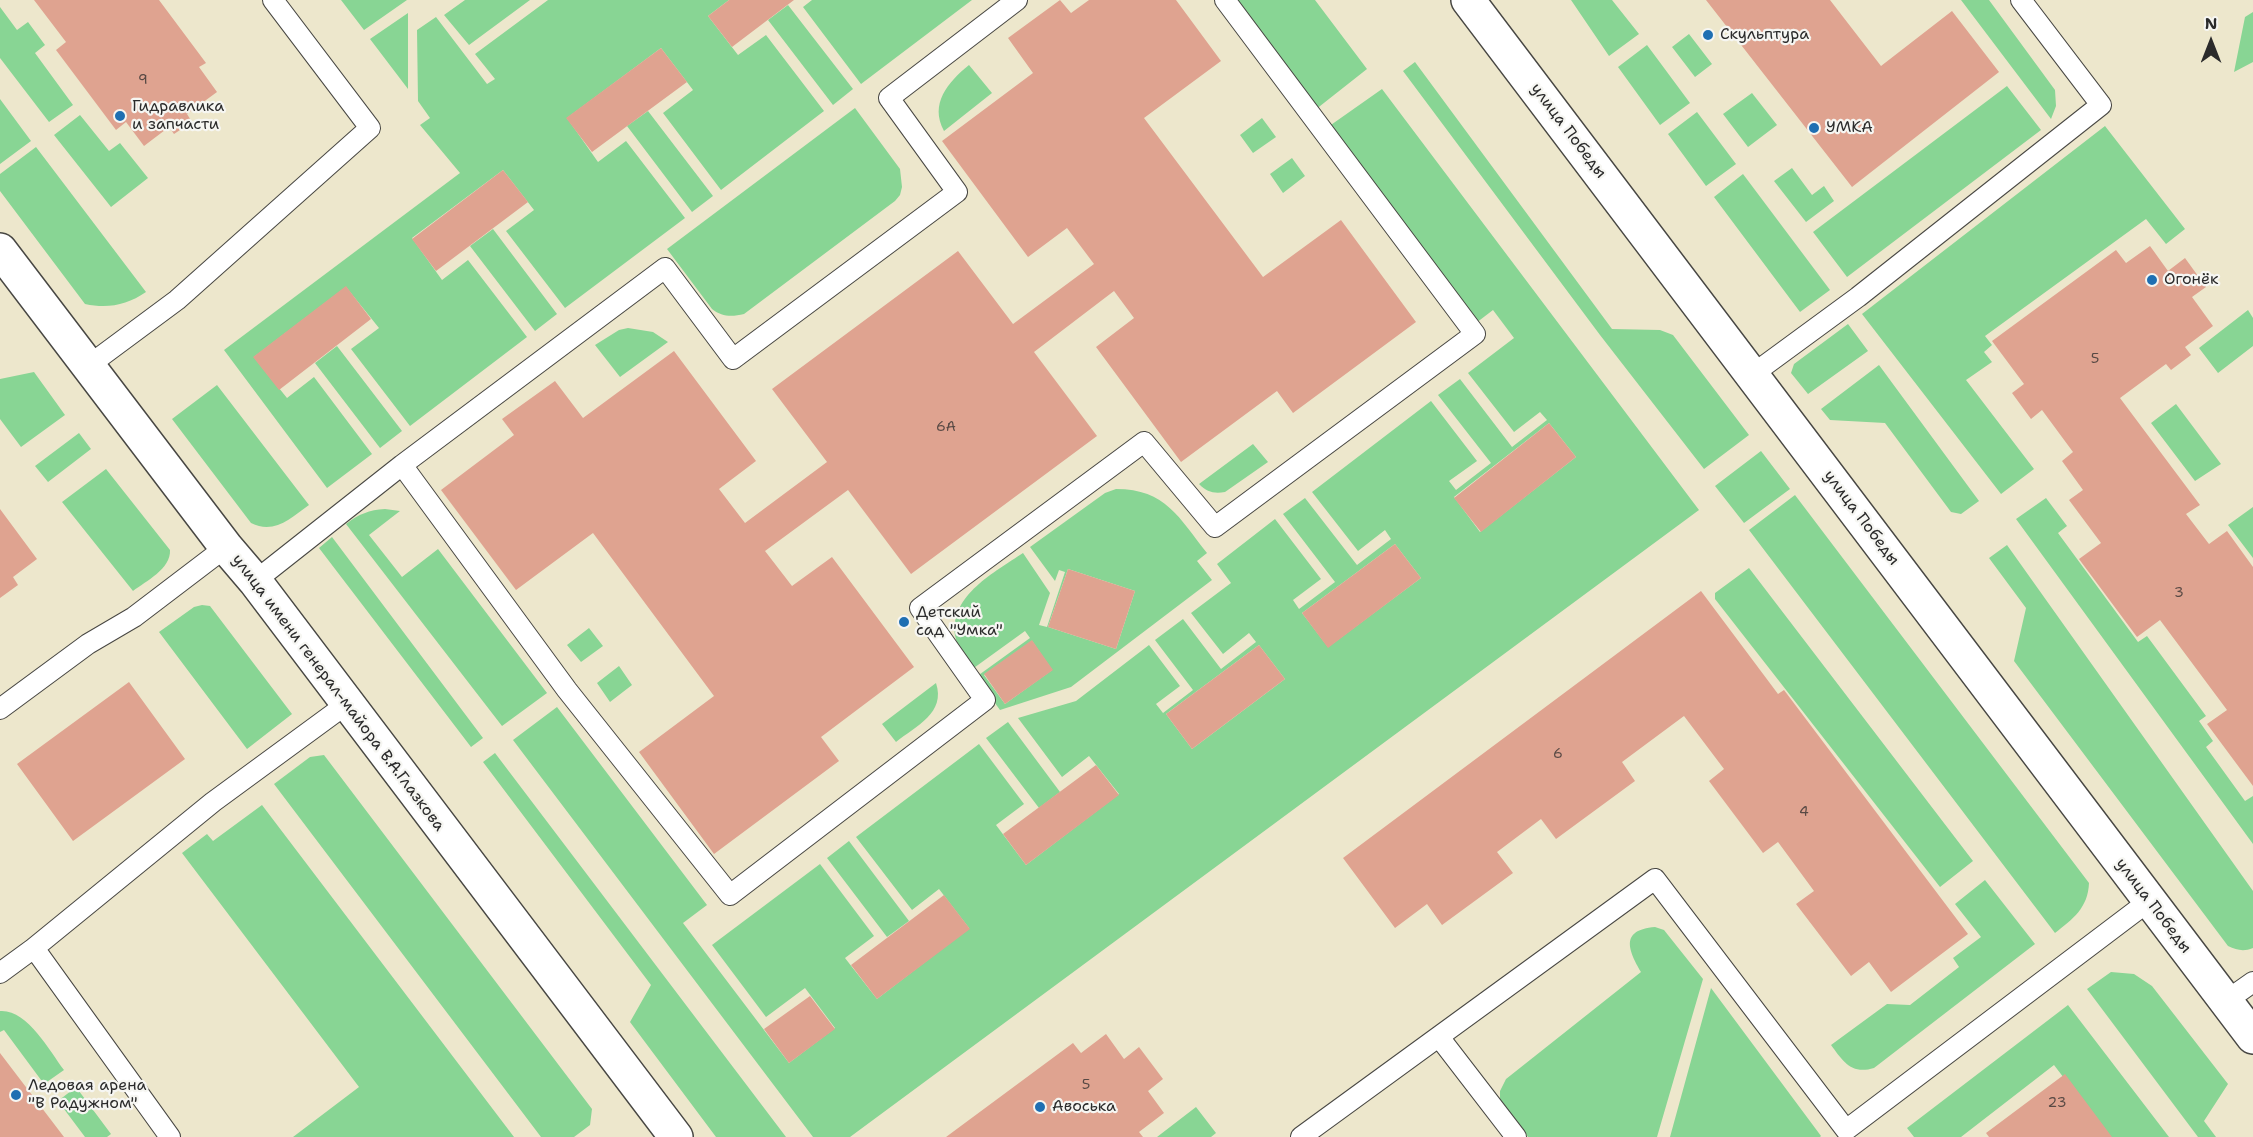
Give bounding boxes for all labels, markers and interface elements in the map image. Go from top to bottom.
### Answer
north arrow [2181,12,2241,72]
text: N [2205,13,2217,34]
place label: Скульптура [1720,25,1809,45]
marker: Скульптура [1701,28,1715,42]
house number: 9 [138,72,148,88]
street label: улица Победы [1526,80,1610,182]
place label: Гидравлика и запчасти [132,97,224,135]
marker: Гидравлика и запчасти [113,109,127,123]
place label: УМКА [1826,118,1873,138]
marker: УМКА [1807,121,1821,135]
place label: Огонёк [2164,270,2218,290]
marker: Огонёк [2145,273,2159,287]
house number: 5 [2091,351,2099,367]
house number: 6А [936,419,956,435]
street label: улица Победы [1819,467,1903,569]
street label: улица имени генерал-майора В.А.Глазкова [227,551,449,835]
house number: 3 [2174,585,2184,601]
place label: Детский сад "Умка" [916,603,1003,641]
marker: Детский сад "Умка" [897,615,911,629]
house number: 6 [1553,746,1563,762]
house number: 4 [1799,804,1809,820]
street label: улица Победы [2111,855,2195,957]
place label: Ледовая арена "В Радужном" [28,1076,146,1114]
house number: 5 [1082,1077,1090,1093]
marker: Ледовая арена "В Радужном" [9,1088,23,1102]
house number: 23 [2048,1095,2066,1111]
place label: Авоська [1052,1097,1116,1117]
marker: Авоська [1033,1100,1047,1114]

